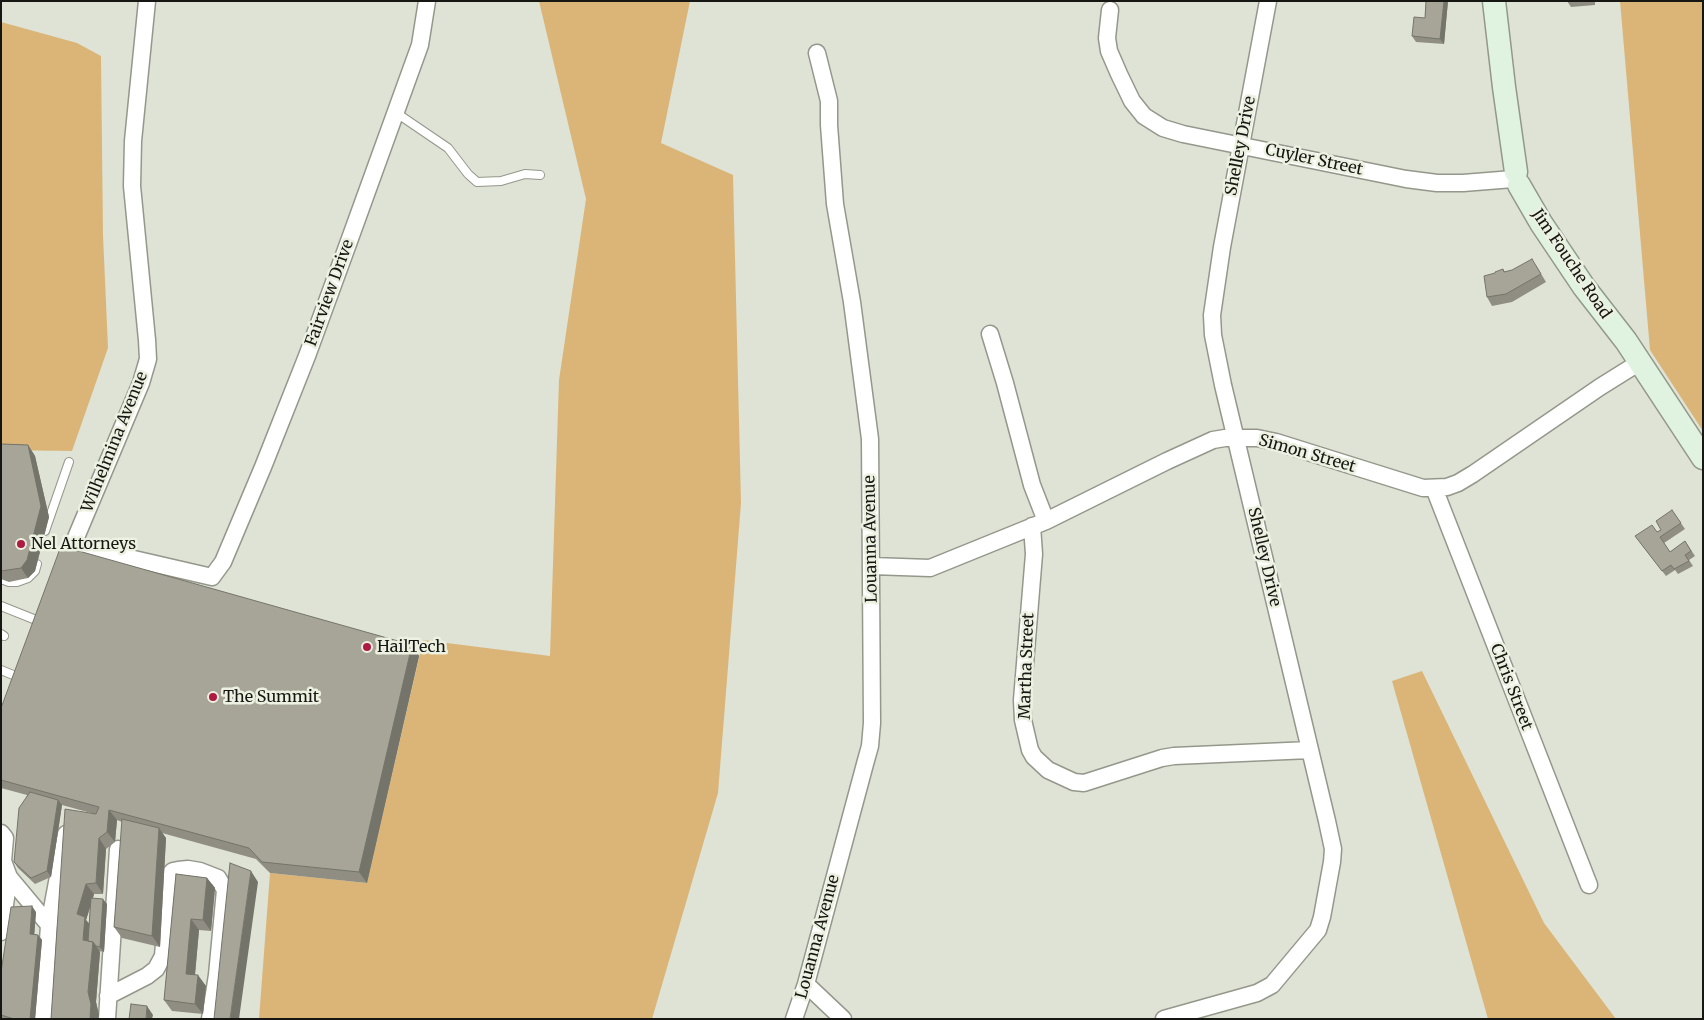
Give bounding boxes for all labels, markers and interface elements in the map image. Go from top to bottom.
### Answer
street label: Shelley Drive [1222,95,1260,197]
street label: Cuyler Street [1264,140,1364,180]
street label: Jim Fouche Road [1527,205,1615,323]
street label: Fairview Drive [302,237,358,349]
street label: Wilhelmina Avenue [78,369,152,515]
street label: Simon Street [1256,431,1358,477]
street label: Louanna Avenue [860,475,882,603]
street label: Shelley Drive [1243,506,1285,608]
place label: Nel Attorneys [31,534,136,554]
marker: Nel Attorneys [15,538,27,550]
street label: Martha Street [1016,612,1038,720]
place label: HailTech [377,637,446,657]
marker: HailTech [361,641,373,653]
street label: Chris Street [1486,641,1536,733]
place label: The Summit [223,687,319,707]
marker: The Summit [207,691,219,703]
street label: Louanna Avenue [792,873,844,1001]

